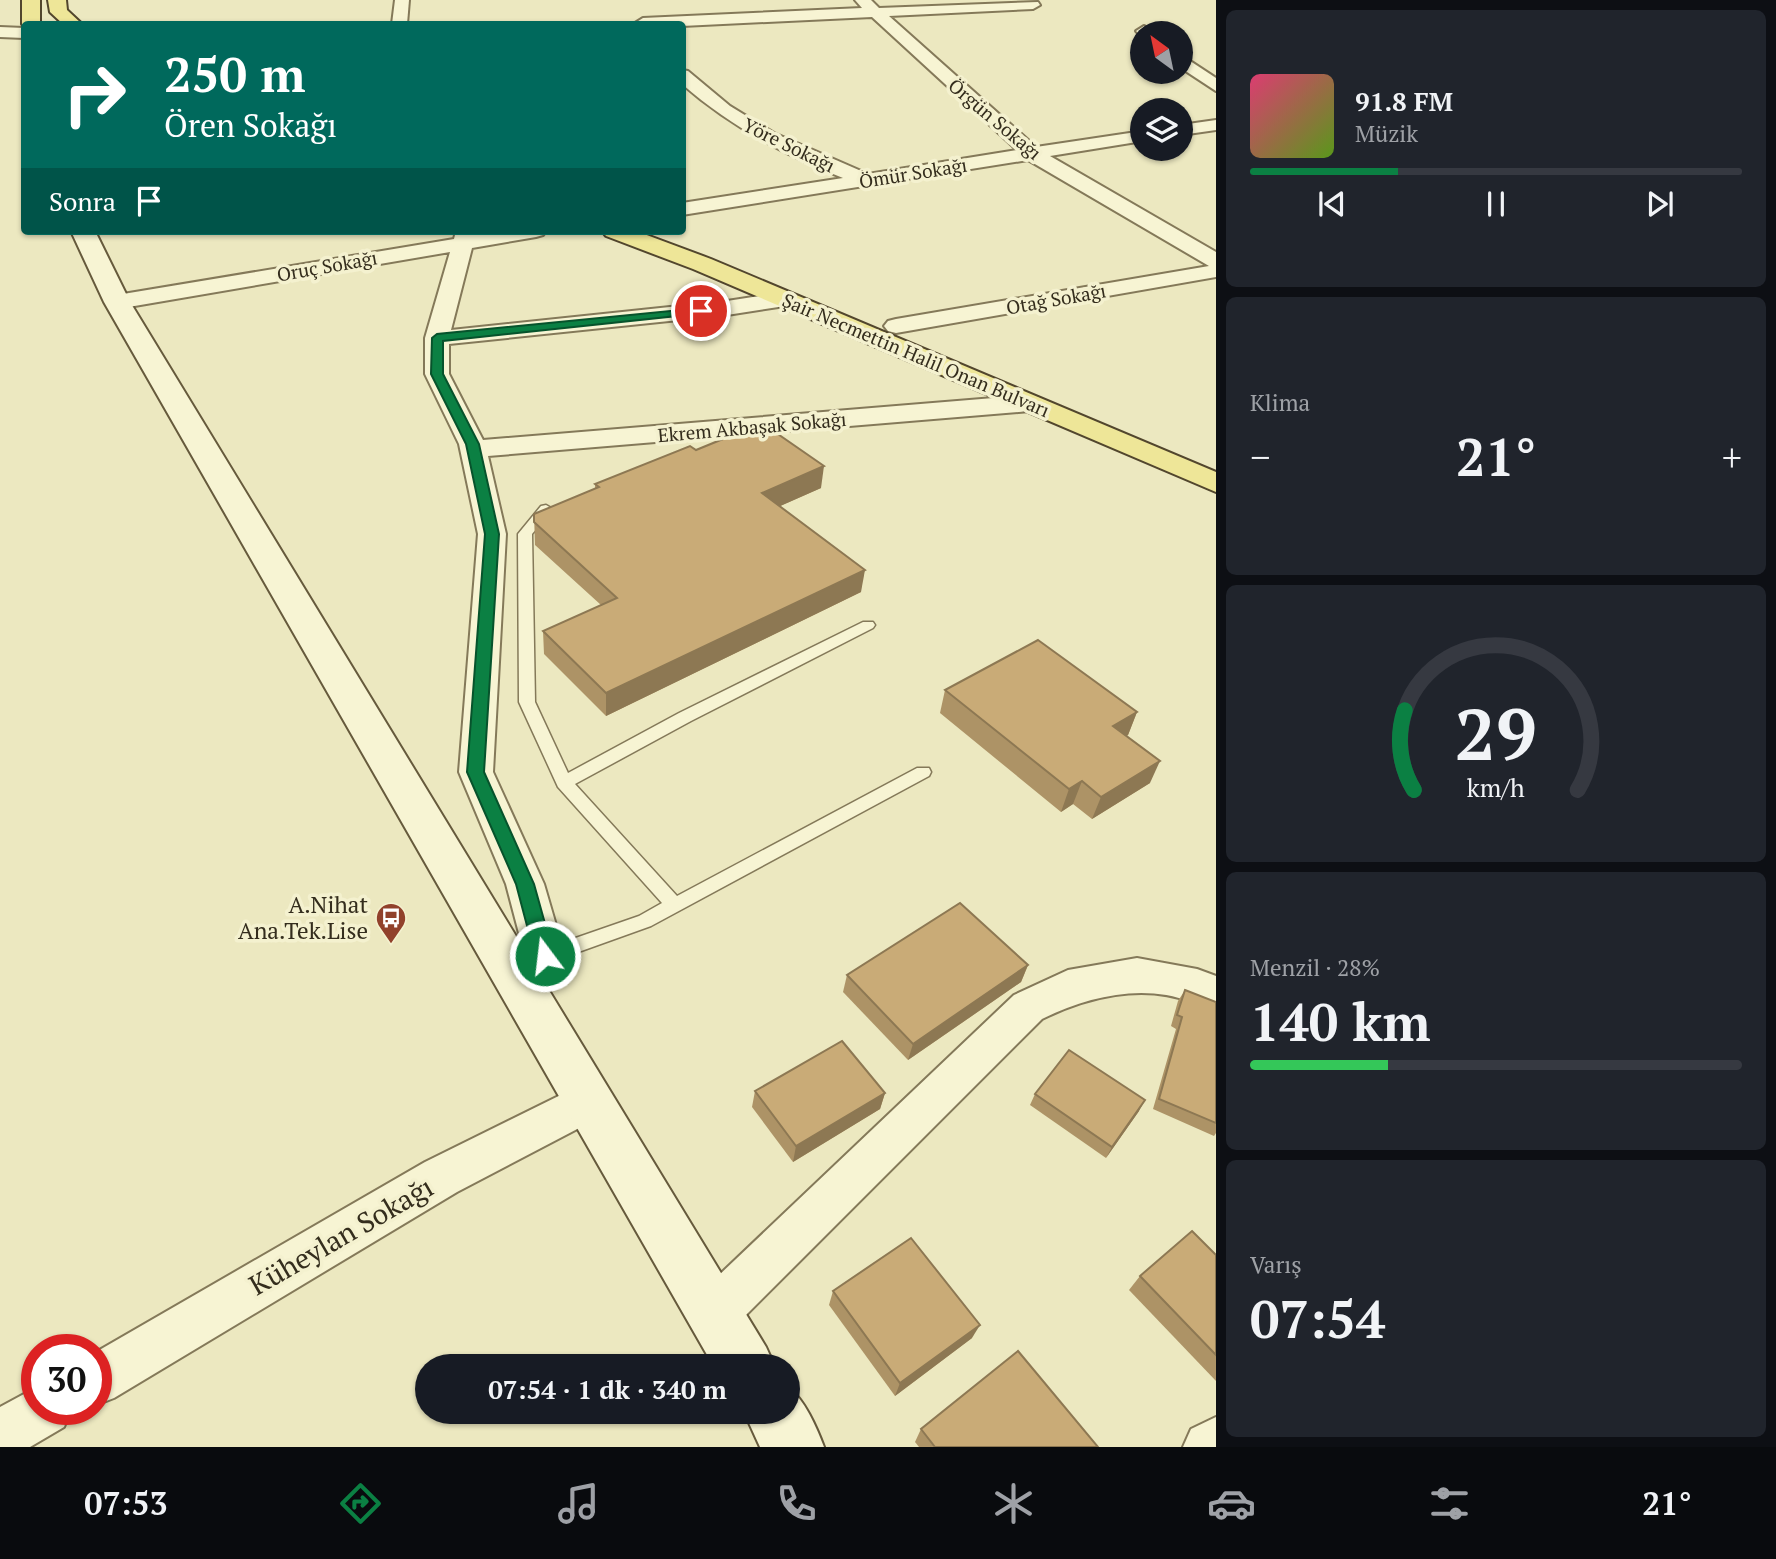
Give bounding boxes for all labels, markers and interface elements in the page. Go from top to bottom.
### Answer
north arrow [1130,21,1194,84]
map controls [1130,21,1193,161]
text: 250 m [164,41,306,106]
icon: right [49,49,140,140]
street label: Örgün Sokağı [944,72,1047,165]
text: 91.8 FM [1355,84,1453,118]
button: layers [1130,98,1193,161]
text: Ören Sokağı [164,104,337,146]
street label: Yöre Sokağı [739,112,839,178]
text: Müzik [1355,118,1418,149]
street label: Ömür Sokağı [857,152,969,193]
icon: arrive [130,182,168,220]
text: Sonra [49,184,116,218]
icon: previous [1313,185,1351,223]
icon: pause [1477,185,1515,223]
icon: next [1641,185,1679,223]
street label: Oruç Sokağı [275,244,379,287]
street label: Otağ Sokağı [1004,277,1108,320]
pin [671,281,731,341]
street label: Şair Necmettin Halil Onan Bulvarı [779,287,1054,422]
icon: arrive [682,292,720,330]
text: Klima [1250,387,1310,418]
street label: Ekrem Akbaşak Sokağı [656,406,847,447]
text: 21° [1456,422,1536,491]
text: − [1250,432,1270,482]
text: + [1722,432,1742,482]
text: 29 [1455,684,1537,781]
text: km/h [1467,770,1525,803]
place label: A.Nihat Ana.Tek.Lise [238,889,368,946]
bus stop icon: A.Nihat Ana.Tek.Lise [374,901,408,945]
position arrow [508,919,582,993]
text: Menzil · 28% [1250,952,1380,983]
text: 140 km [1250,987,1431,1056]
street label: Küheylan Sokağı [242,1168,439,1303]
text: Varış [1250,1249,1302,1280]
text: 07:54 [1250,1284,1385,1353]
speed limit sign: 30 [21,1334,112,1425]
text: 07:54 · 1 dk · 340 m [488,1372,727,1406]
icon: directions [336,1479,385,1528]
icon: music [554,1479,603,1528]
icon: phone [772,1479,821,1528]
icon: climate [989,1479,1038,1528]
icon: car [1207,1479,1256,1528]
icon: filters [1425,1479,1474,1528]
text: 07:53 [84,1482,168,1524]
text: 21° [1642,1482,1692,1524]

